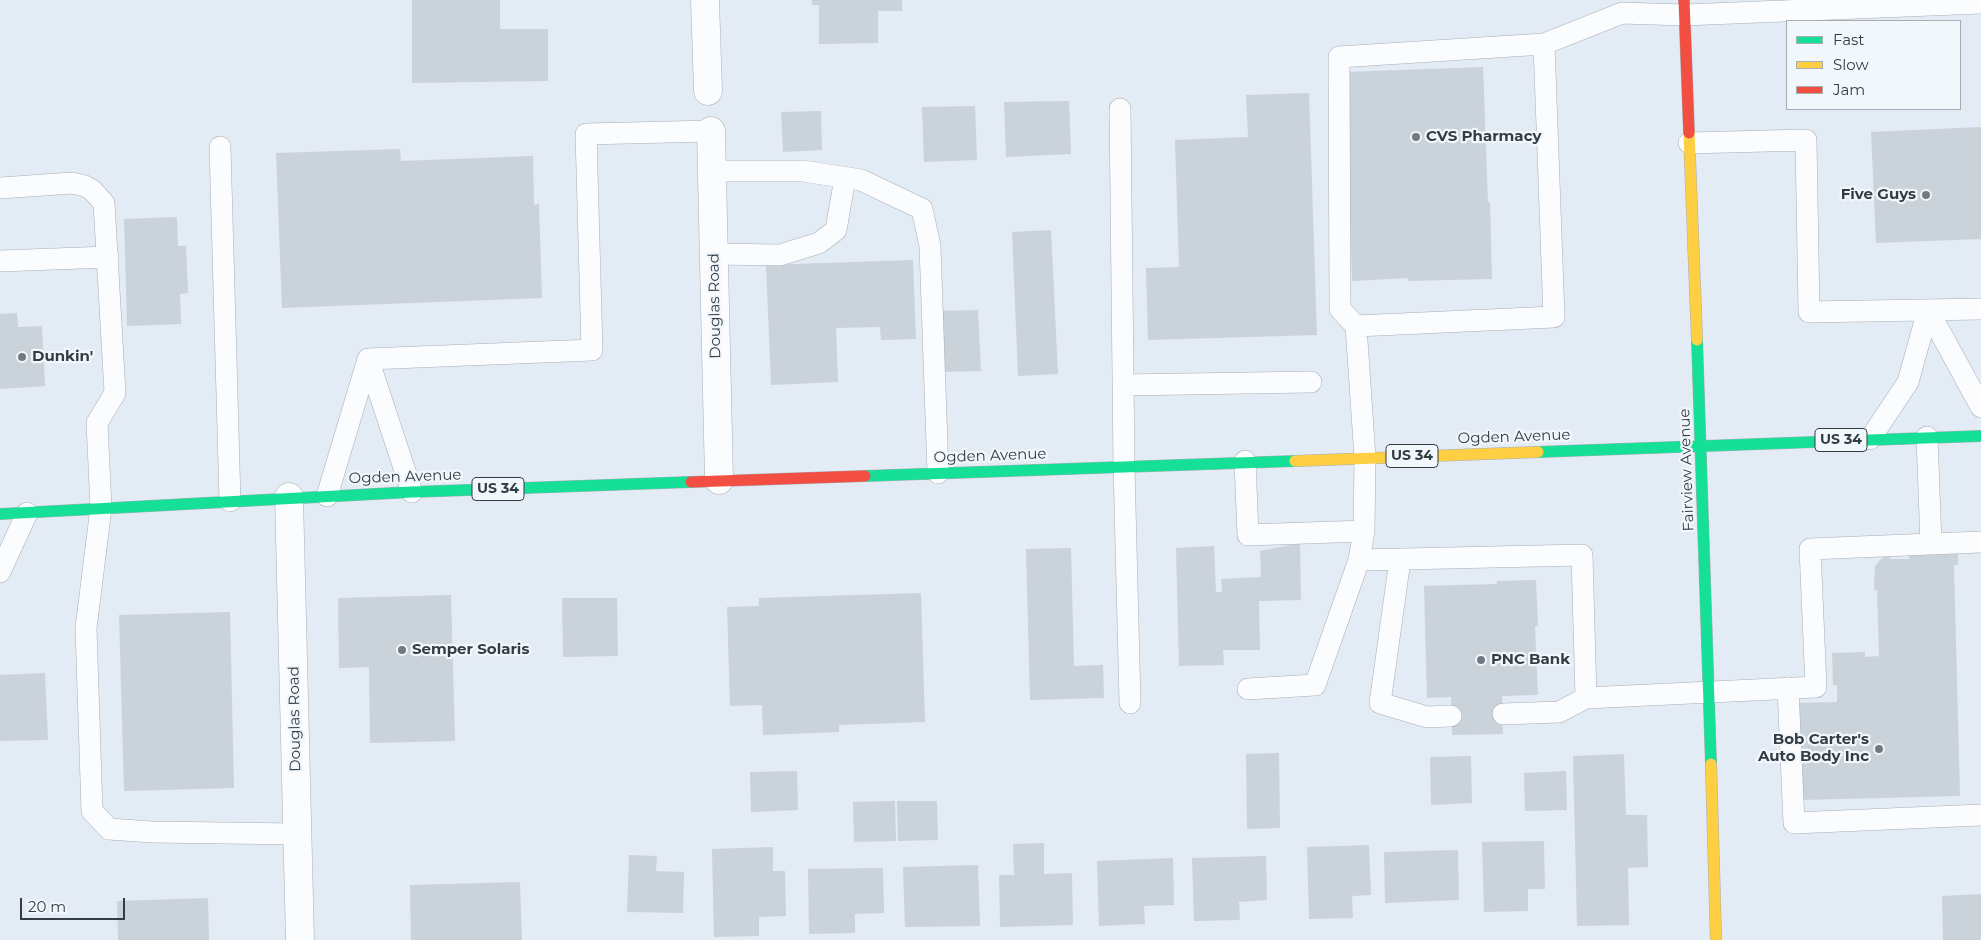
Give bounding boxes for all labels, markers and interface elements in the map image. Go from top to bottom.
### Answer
legend [1786,20,1961,110]
text: Fast [1833,30,1864,49]
text: Slow [1833,55,1869,74]
text: Jam [1833,80,1865,99]
place label: CVS Pharmacy [1426,128,1541,146]
marker: CVS Pharmacy [1410,131,1422,143]
place label: Five Guys [1841,186,1916,204]
marker: Five Guys [1920,189,1932,201]
street label: Douglas Road [705,253,725,359]
place label: Dunkin' [32,348,93,366]
marker: Dunkin' [16,351,28,363]
street label: Fairview Avenue [1676,408,1698,532]
street label: Ogden Avenue [1457,426,1571,448]
road number: US 34 [1815,428,1867,452]
road number: US 34 [1386,444,1438,468]
street label: Ogden Avenue [933,445,1047,467]
street label: Ogden Avenue [348,466,462,488]
road number: US 34 [472,478,524,500]
place label: Semper Solaris [412,641,529,659]
marker: Semper Solaris [396,644,408,656]
place label: PNC Bank [1491,651,1570,669]
marker: PNC Bank [1475,654,1487,666]
street label: Douglas Road [285,666,305,772]
place label: Bob Carter's Auto Body Inc [1758,731,1869,766]
marker: Bob Carter's Auto Body Inc [1873,743,1885,755]
scale bar [22,888,128,920]
text: 20 m [28,897,66,916]

